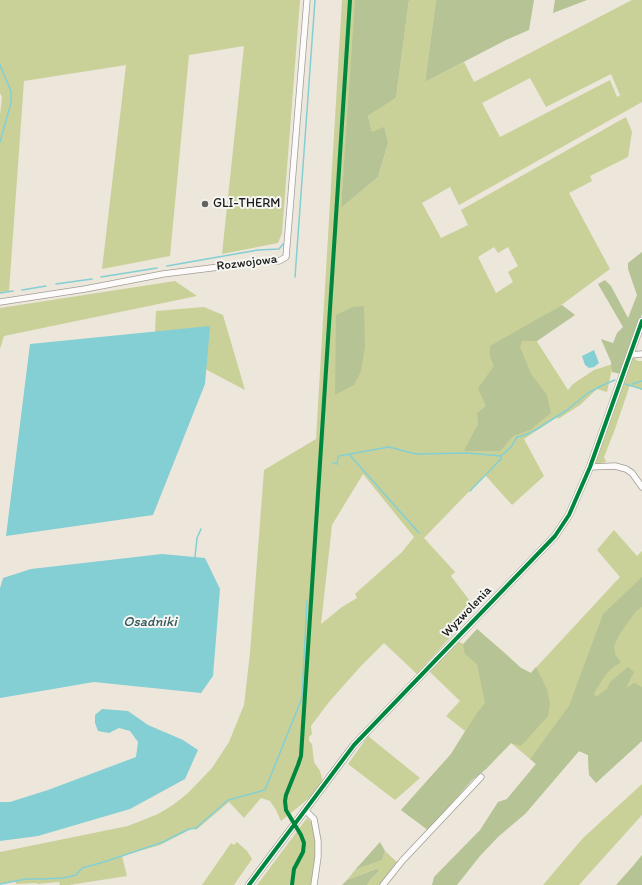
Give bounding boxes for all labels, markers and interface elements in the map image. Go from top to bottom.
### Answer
place label: GLI-THERM [213,196,280,212]
marker: GLI-THERM [200,199,210,209]
street label: Rozwojowa [216,252,278,274]
street label: Wyzwolenia [439,583,495,641]
water label: Osadniki [123,614,177,630]

